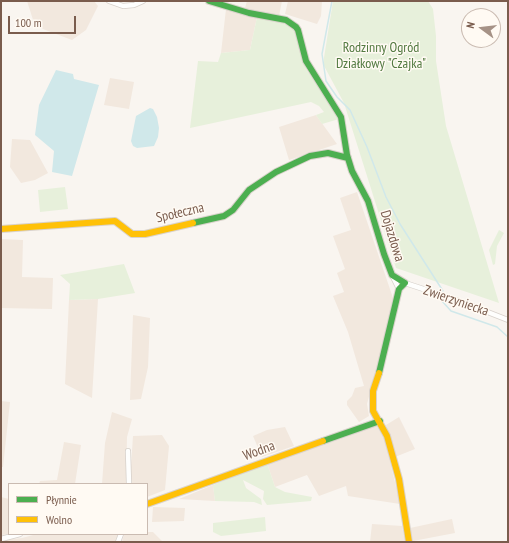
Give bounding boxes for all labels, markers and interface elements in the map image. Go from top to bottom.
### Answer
scale bar [10,8,78,34]
north arrow [461,8,501,48]
text: 100 m [15,15,42,30]
text: N [463,20,478,30]
park label: Rodzinny Ogród Działkowy "Czajka" [336,40,426,72]
street label: Społeczna [154,199,206,227]
street label: Dojazdowa [376,208,408,264]
street label: Zwierzyniecka [421,282,491,320]
street label: Wodna [241,438,277,464]
legend [8,483,148,535]
text: Płynnie [46,492,77,507]
text: Wolno [46,512,72,527]

